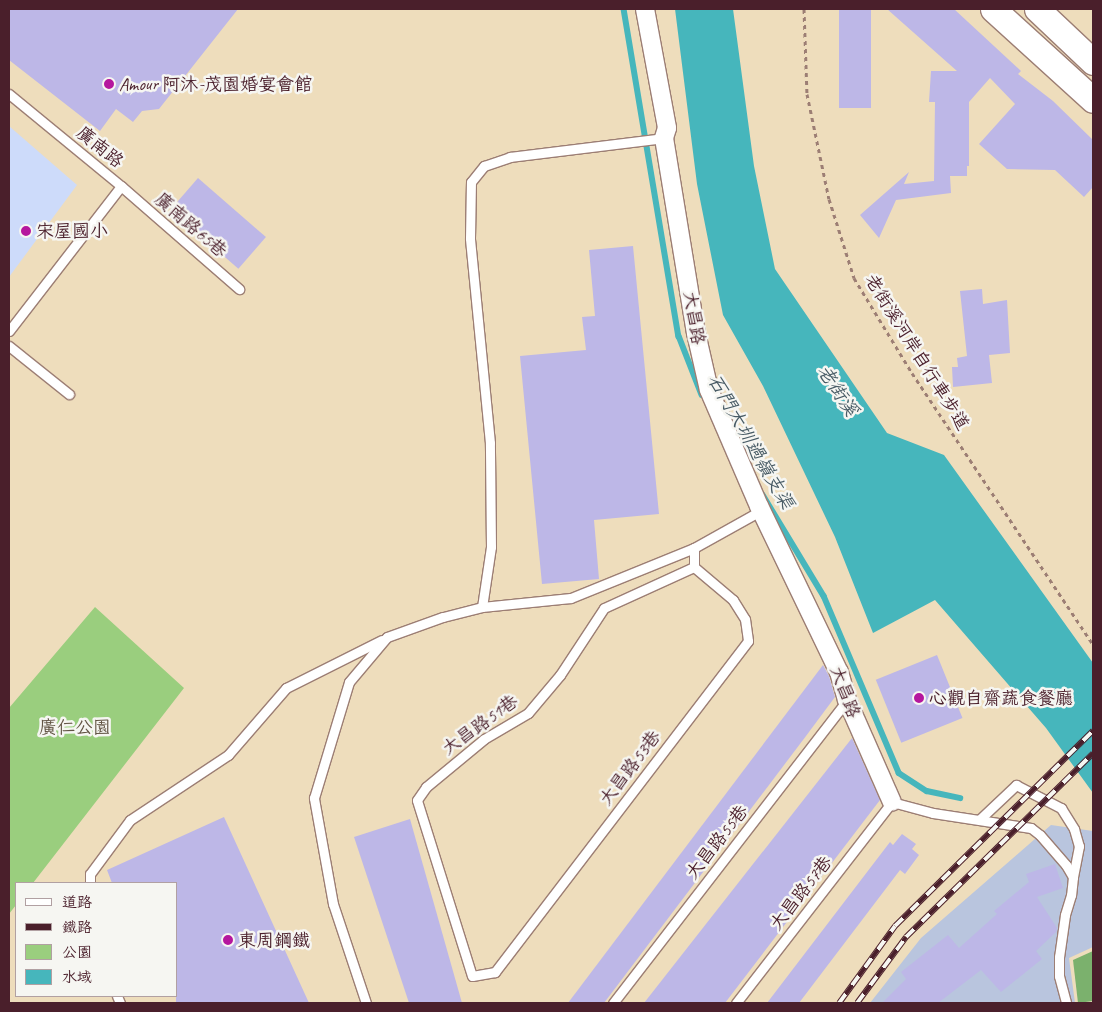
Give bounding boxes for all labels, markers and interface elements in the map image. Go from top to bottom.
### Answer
place label: Amour 阿沐-茂園婚宴會館 [119,73,312,95]
marker: Amour 阿沐-茂園婚宴會館 [103,78,115,90]
street label: 廣南路 [72,122,128,172]
street label: 廣南路65巷 [151,188,231,262]
place label: 宋屋國小 [36,220,108,242]
marker: 宋屋國小 [20,225,32,237]
street label: 老街溪河岸自行車步道 [860,270,974,434]
street label: 大昌路 [679,290,709,346]
water label: 老街溪 [812,361,862,421]
water label: 石門大圳過嶺支渠 [702,370,798,514]
street label: 大昌路 [825,663,865,721]
place label: 心觀自齋蔬食餐廳 [929,687,1073,709]
street label: 大昌路51巷 [438,690,522,760]
marker: 心觀自齋蔬食餐廳 [913,692,925,704]
park label: 廣仁公園 [39,716,111,738]
street label: 大昌路53巷 [595,726,665,810]
street label: 大昌路55巷 [681,801,753,883]
street label: 大昌路57巷 [765,852,837,934]
legend [15,882,178,997]
text: 道路 [62,893,92,912]
text: 鐵路 [62,918,92,937]
place label: 東周鋼鐵 [238,929,310,951]
marker: 東周鋼鐵 [222,934,234,946]
text: 公園 [62,943,92,962]
text: 水域 [62,968,92,987]

